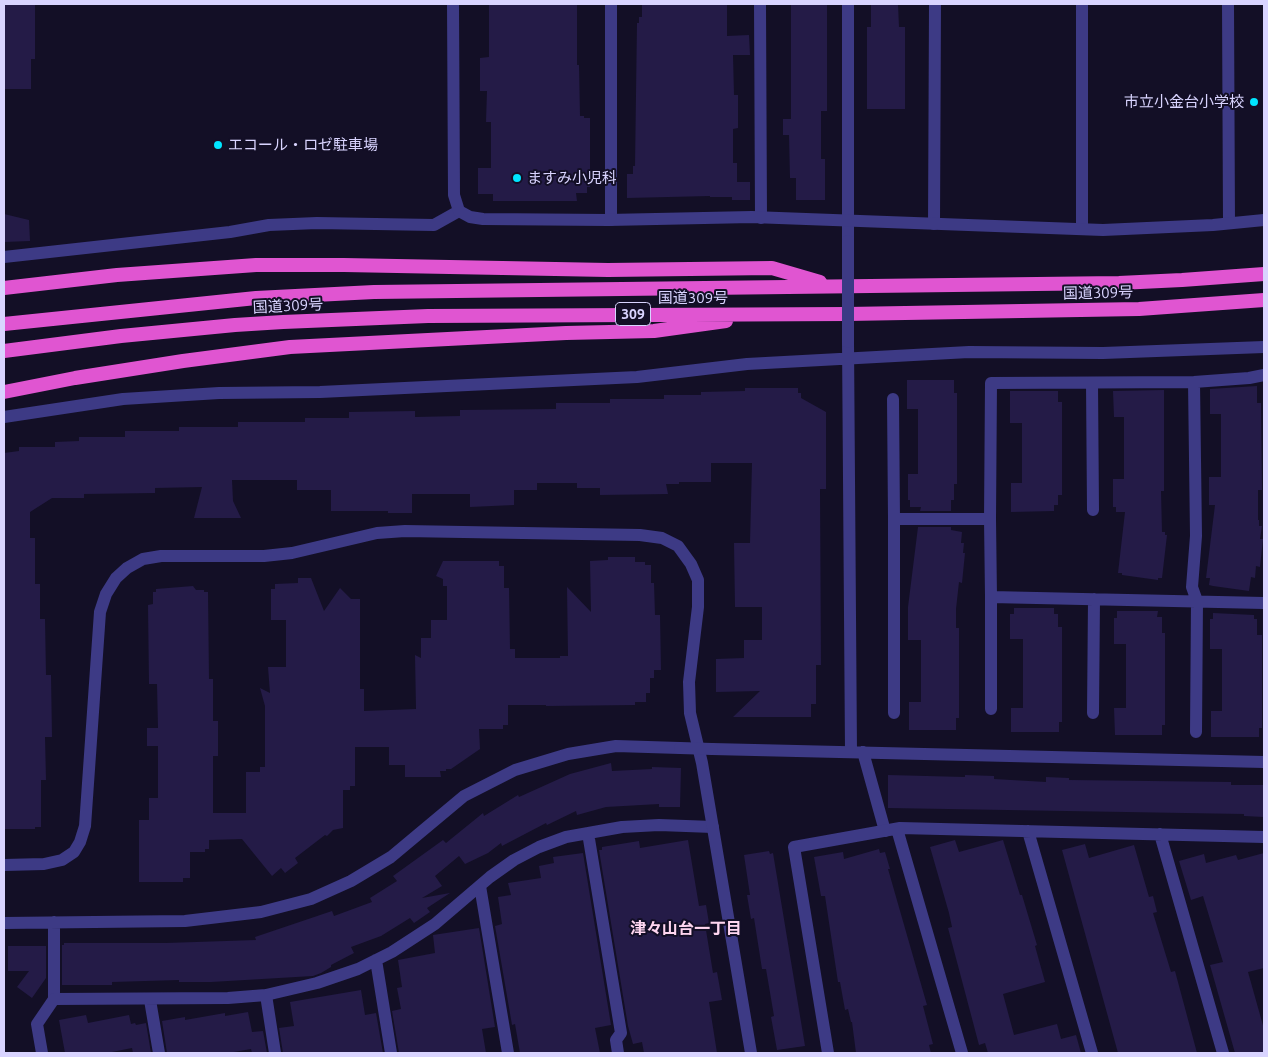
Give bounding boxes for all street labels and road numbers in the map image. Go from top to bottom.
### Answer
street label: 国道309号 [1063,283,1133,303]
street label: 国道309号 [658,289,728,307]
street label: 国道309号 [252,295,324,317]
road number: 309 [616,302,650,326]

